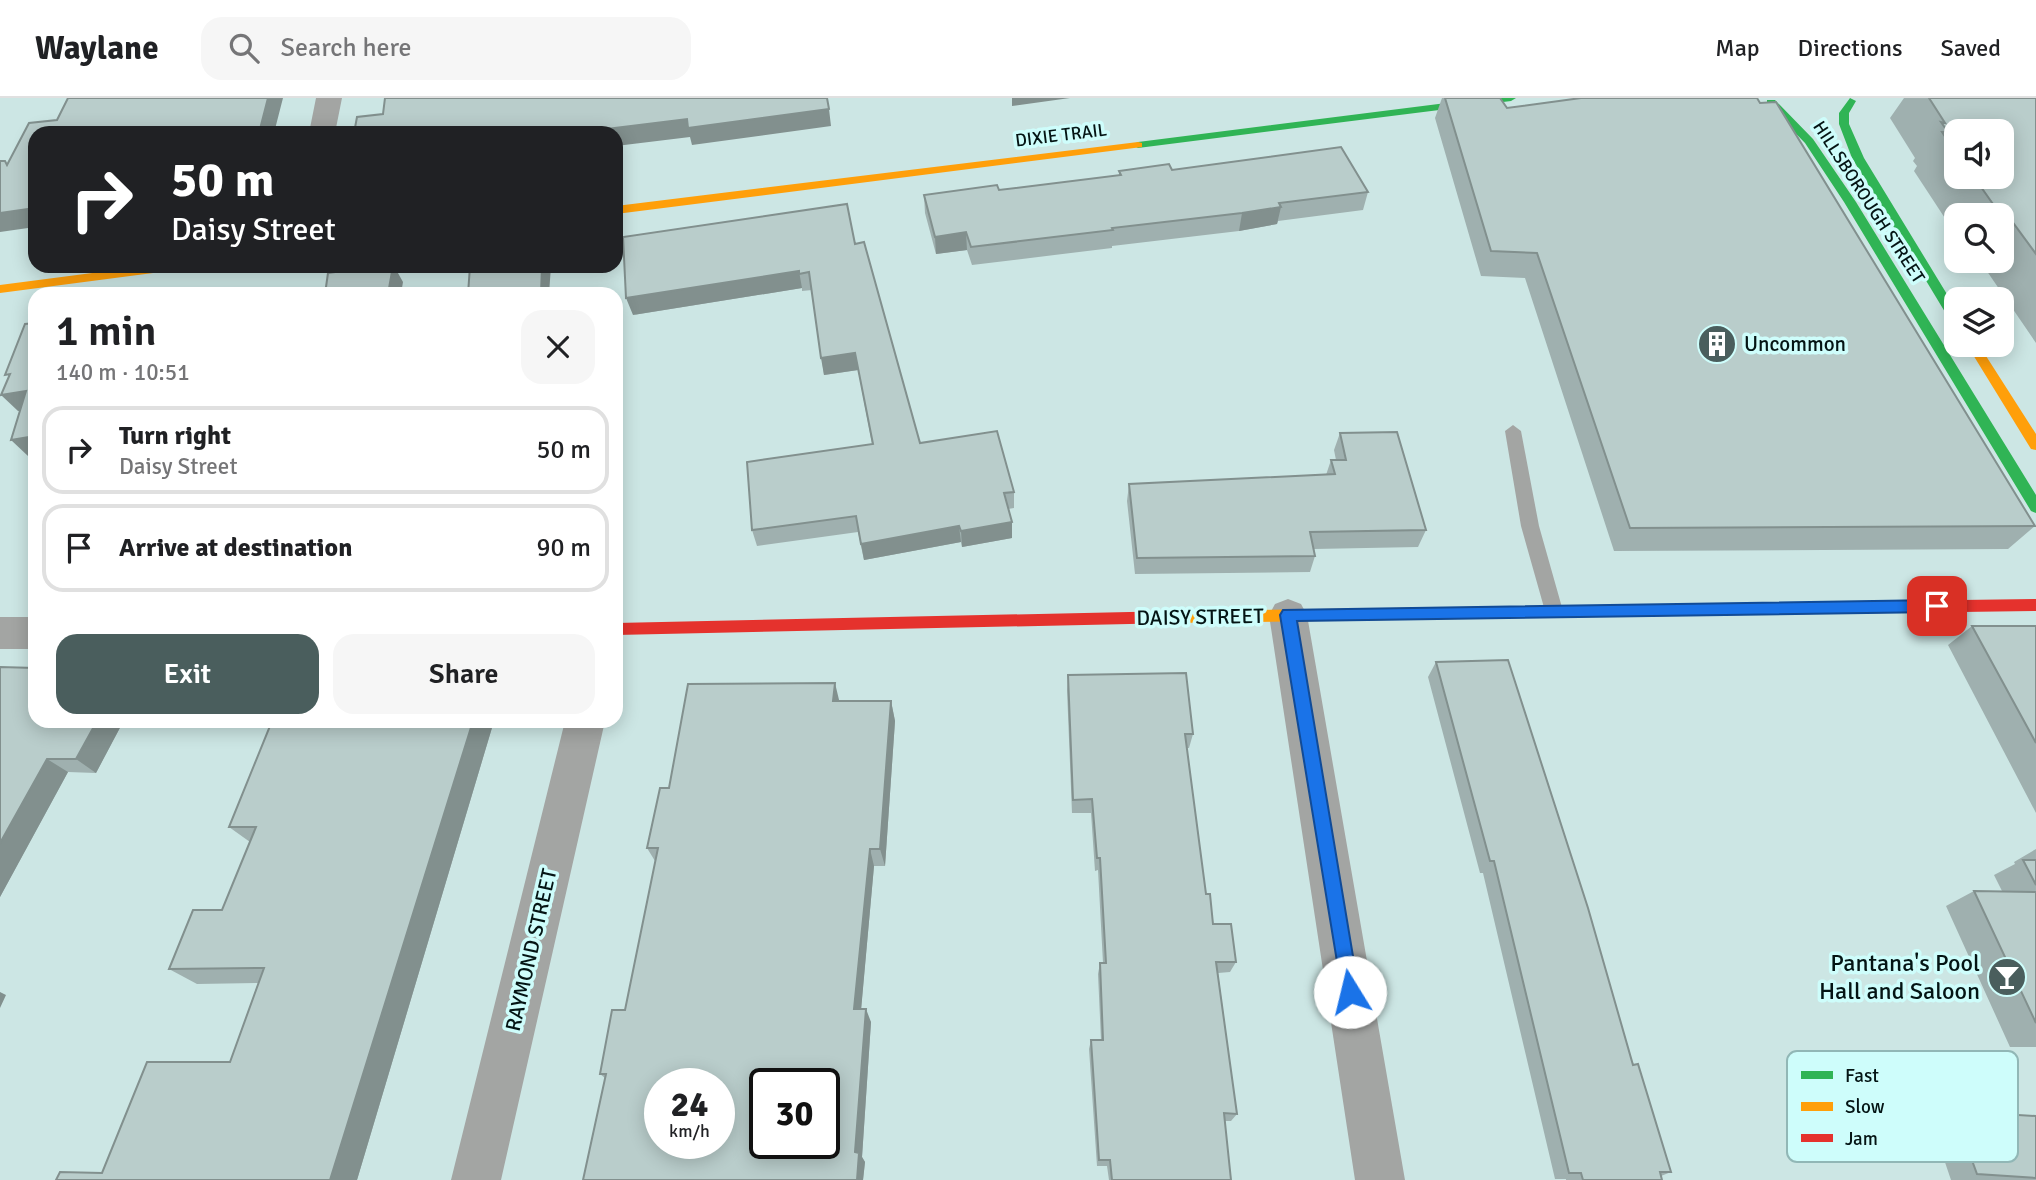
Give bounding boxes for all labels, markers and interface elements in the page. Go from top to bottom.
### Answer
search box [201,17,691,80]
text: Waylane [35,28,159,69]
icon: search [225,29,263,67]
text: Search here [281,32,412,64]
text: Map [1715,33,1760,63]
text: Directions [1798,33,1903,63]
text: Saved [1941,33,2001,63]
street label: HILLSBOROUGH STREET [1808,117,1930,287]
street label: DIXIE TRAIL [1014,118,1108,152]
map controls [1944,119,2014,357]
button: sound [1944,119,2014,189]
text: 50 m [171,150,274,210]
icon: right [56,154,147,245]
button: search [1944,203,2014,273]
text: Daisy Street [171,210,336,249]
button: layers [1944,287,2014,357]
text: 1 min [56,306,157,357]
button: close [521,310,595,384]
building icon: Uncommon [1696,323,1738,365]
place label: Uncommon [1744,331,1846,357]
text: 140 m · 10:51 [56,358,190,387]
text: Turn right [119,420,231,452]
icon: right [60,431,98,469]
text: 50 m [536,434,591,466]
text: Daisy Street [119,452,237,481]
icon: arrive [60,529,98,567]
text: Arrive at destination [119,532,352,564]
text: 90 m [536,532,591,564]
pin [1907,576,1967,636]
icon: arrive [1918,587,1956,625]
street label: DAISY STREET [1136,603,1264,631]
button: Exit [56,634,319,714]
button: Share [333,634,595,714]
street label: RAYMOND STREET [500,866,562,1034]
place label: Pantana's Pool Hall and Saloon [1819,948,1980,1006]
position arrow [1313,955,1387,1029]
bar icon: Pantana's Pool Hall and Saloon [1986,956,2028,998]
legend [1787,1051,2018,1162]
text: Fast [1845,1064,1879,1088]
speed limit sign: 30 [749,1068,840,1159]
text: 24 [671,1083,708,1126]
text: Slow [1845,1095,1885,1119]
text: km/h [669,1120,710,1142]
text: Jam [1845,1127,1878,1151]

